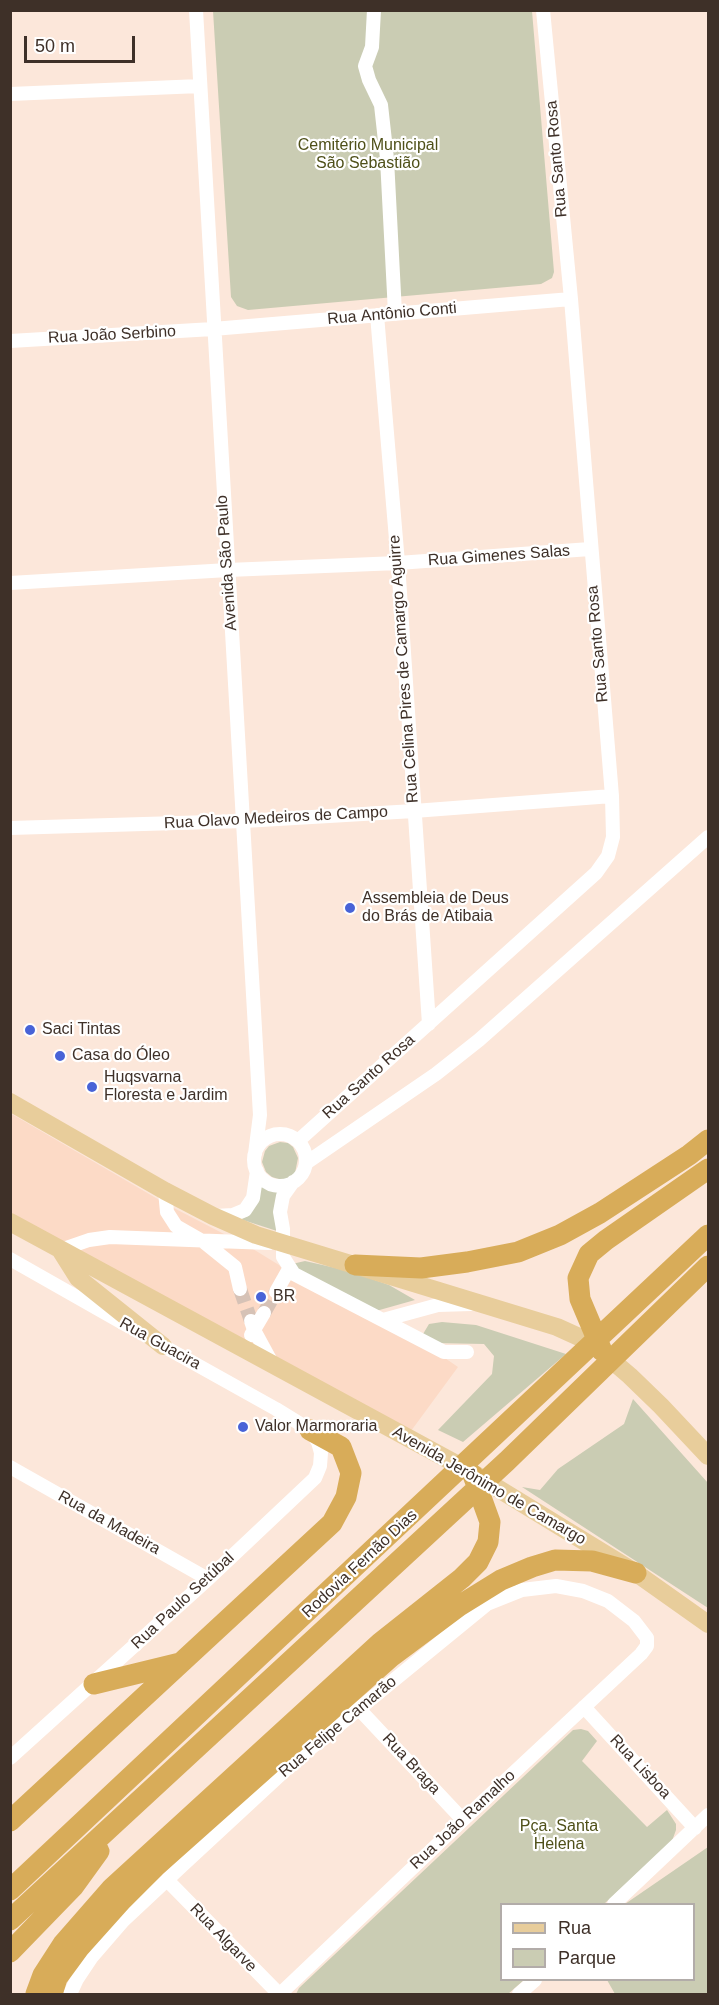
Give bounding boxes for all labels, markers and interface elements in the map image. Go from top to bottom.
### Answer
scale bar [27,24,138,62]
text: 50 m [35,36,75,56]
street label: Rua Santo Rosa [542,100,572,218]
park label: Cemitério Municipal São Sebastião [298,136,438,174]
street label: Rua Antônio Conti [326,299,458,329]
street label: Rua João Serbino [48,322,176,348]
street label: Avenida São Paulo [213,495,241,631]
street label: Rua Celina Pires de Camargo Aguirre [385,534,423,804]
street label: Rua Gimenes Salas [427,541,571,571]
street label: Rua Santo Rosa [583,585,613,703]
street label: Rua Olavo Medeiros de Campo [164,803,388,833]
place label: Assembleia de Deus do Brás de Atibaia [362,889,509,927]
marker: Assembleia de Deus do Brás de Atibaia [343,901,357,915]
place label: Saci Tintas [42,1020,121,1040]
marker: Saci Tintas [23,1023,37,1037]
street label: Rua Santo Rosa [319,1031,419,1123]
place label: Casa do Óleo [72,1046,170,1066]
marker: Casa do Óleo [53,1049,67,1063]
place label: Huqsvarna Floresta e Jardim [104,1068,228,1106]
marker: Huqsvarna Floresta e Jardim [85,1080,99,1094]
place label: BR [273,1287,295,1307]
marker: BR [254,1290,268,1304]
street label: Rua Guacira [116,1314,204,1374]
place label: Valor Marmoraria [255,1417,377,1437]
marker: Valor Marmoraria [236,1420,250,1434]
street label: Avenida Jerônimo de Camargo [389,1423,589,1549]
street label: Rua da Madeira [55,1487,163,1559]
street label: Rodovia Fernão Dias [298,1506,422,1622]
street label: Rua Paulo Setúbal [128,1548,238,1654]
street label: Rua Felipe Camarão [275,1672,401,1782]
street label: Rua Braga [378,1729,444,1799]
street label: Rua Lisboa [605,1731,675,1803]
street label: Rua João Ramalho [406,1766,520,1874]
park label: Pça. Santa Helena [520,1817,598,1855]
street label: Rua Algarve [186,1900,260,1976]
legend [500,1903,695,1981]
text: Rua [558,1918,591,1938]
text: Parque [558,1948,616,1968]

